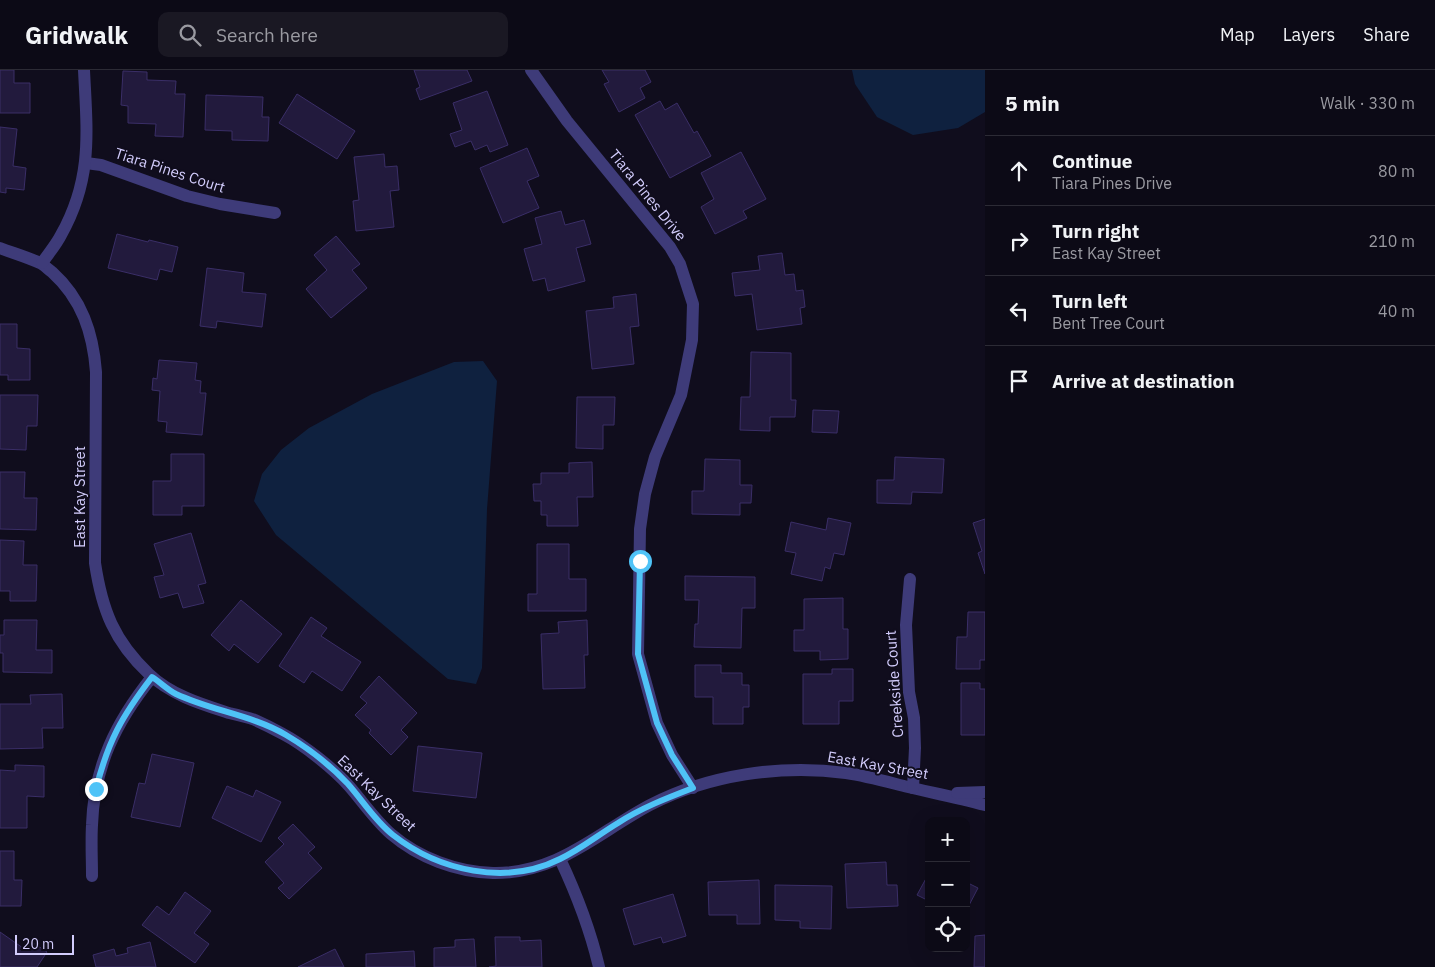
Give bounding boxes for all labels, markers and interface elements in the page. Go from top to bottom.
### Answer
search box [158,12,508,57]
text: Gridwalk [25,19,128,51]
icon: search [176,21,204,49]
text: Search here [216,23,318,47]
text: Map [1220,23,1255,46]
text: Layers [1283,23,1335,46]
text: Share [1363,23,1410,46]
text: 5 min [1005,89,1060,117]
text: Walk · 330 m [1320,93,1415,113]
street label: Tiara Pines Court [112,143,228,197]
street label: Tiara Pines Drive [605,145,691,245]
text: Continue [1052,149,1132,173]
icon: ahead [1005,157,1033,185]
text: 80 m [1378,161,1415,181]
text: Tiara Pines Drive [1052,173,1172,193]
text: Turn right [1052,219,1139,243]
icon: right [1005,227,1033,255]
text: 210 m [1368,231,1415,251]
text: East Kay Street [1052,243,1161,263]
text: Turn left [1052,289,1128,313]
icon: left [1005,297,1033,325]
text: 40 m [1378,301,1415,321]
text: Bent Tree Court [1052,313,1165,333]
icon: arrive [1005,367,1033,395]
text: Arrive at destination [1052,369,1235,393]
street label: East Kay Street [70,446,89,548]
route start [629,550,652,573]
street label: Creekside Court [881,630,907,738]
street label: East Kay Street [826,747,930,783]
street label: East Kay Street [334,751,420,835]
route end [85,778,108,801]
map controls [925,817,970,952]
button: + [925,817,970,862]
button: − [925,862,970,907]
button: locate [925,907,970,952]
scale bar [15,932,74,955]
text: 20 m [22,935,54,953]

